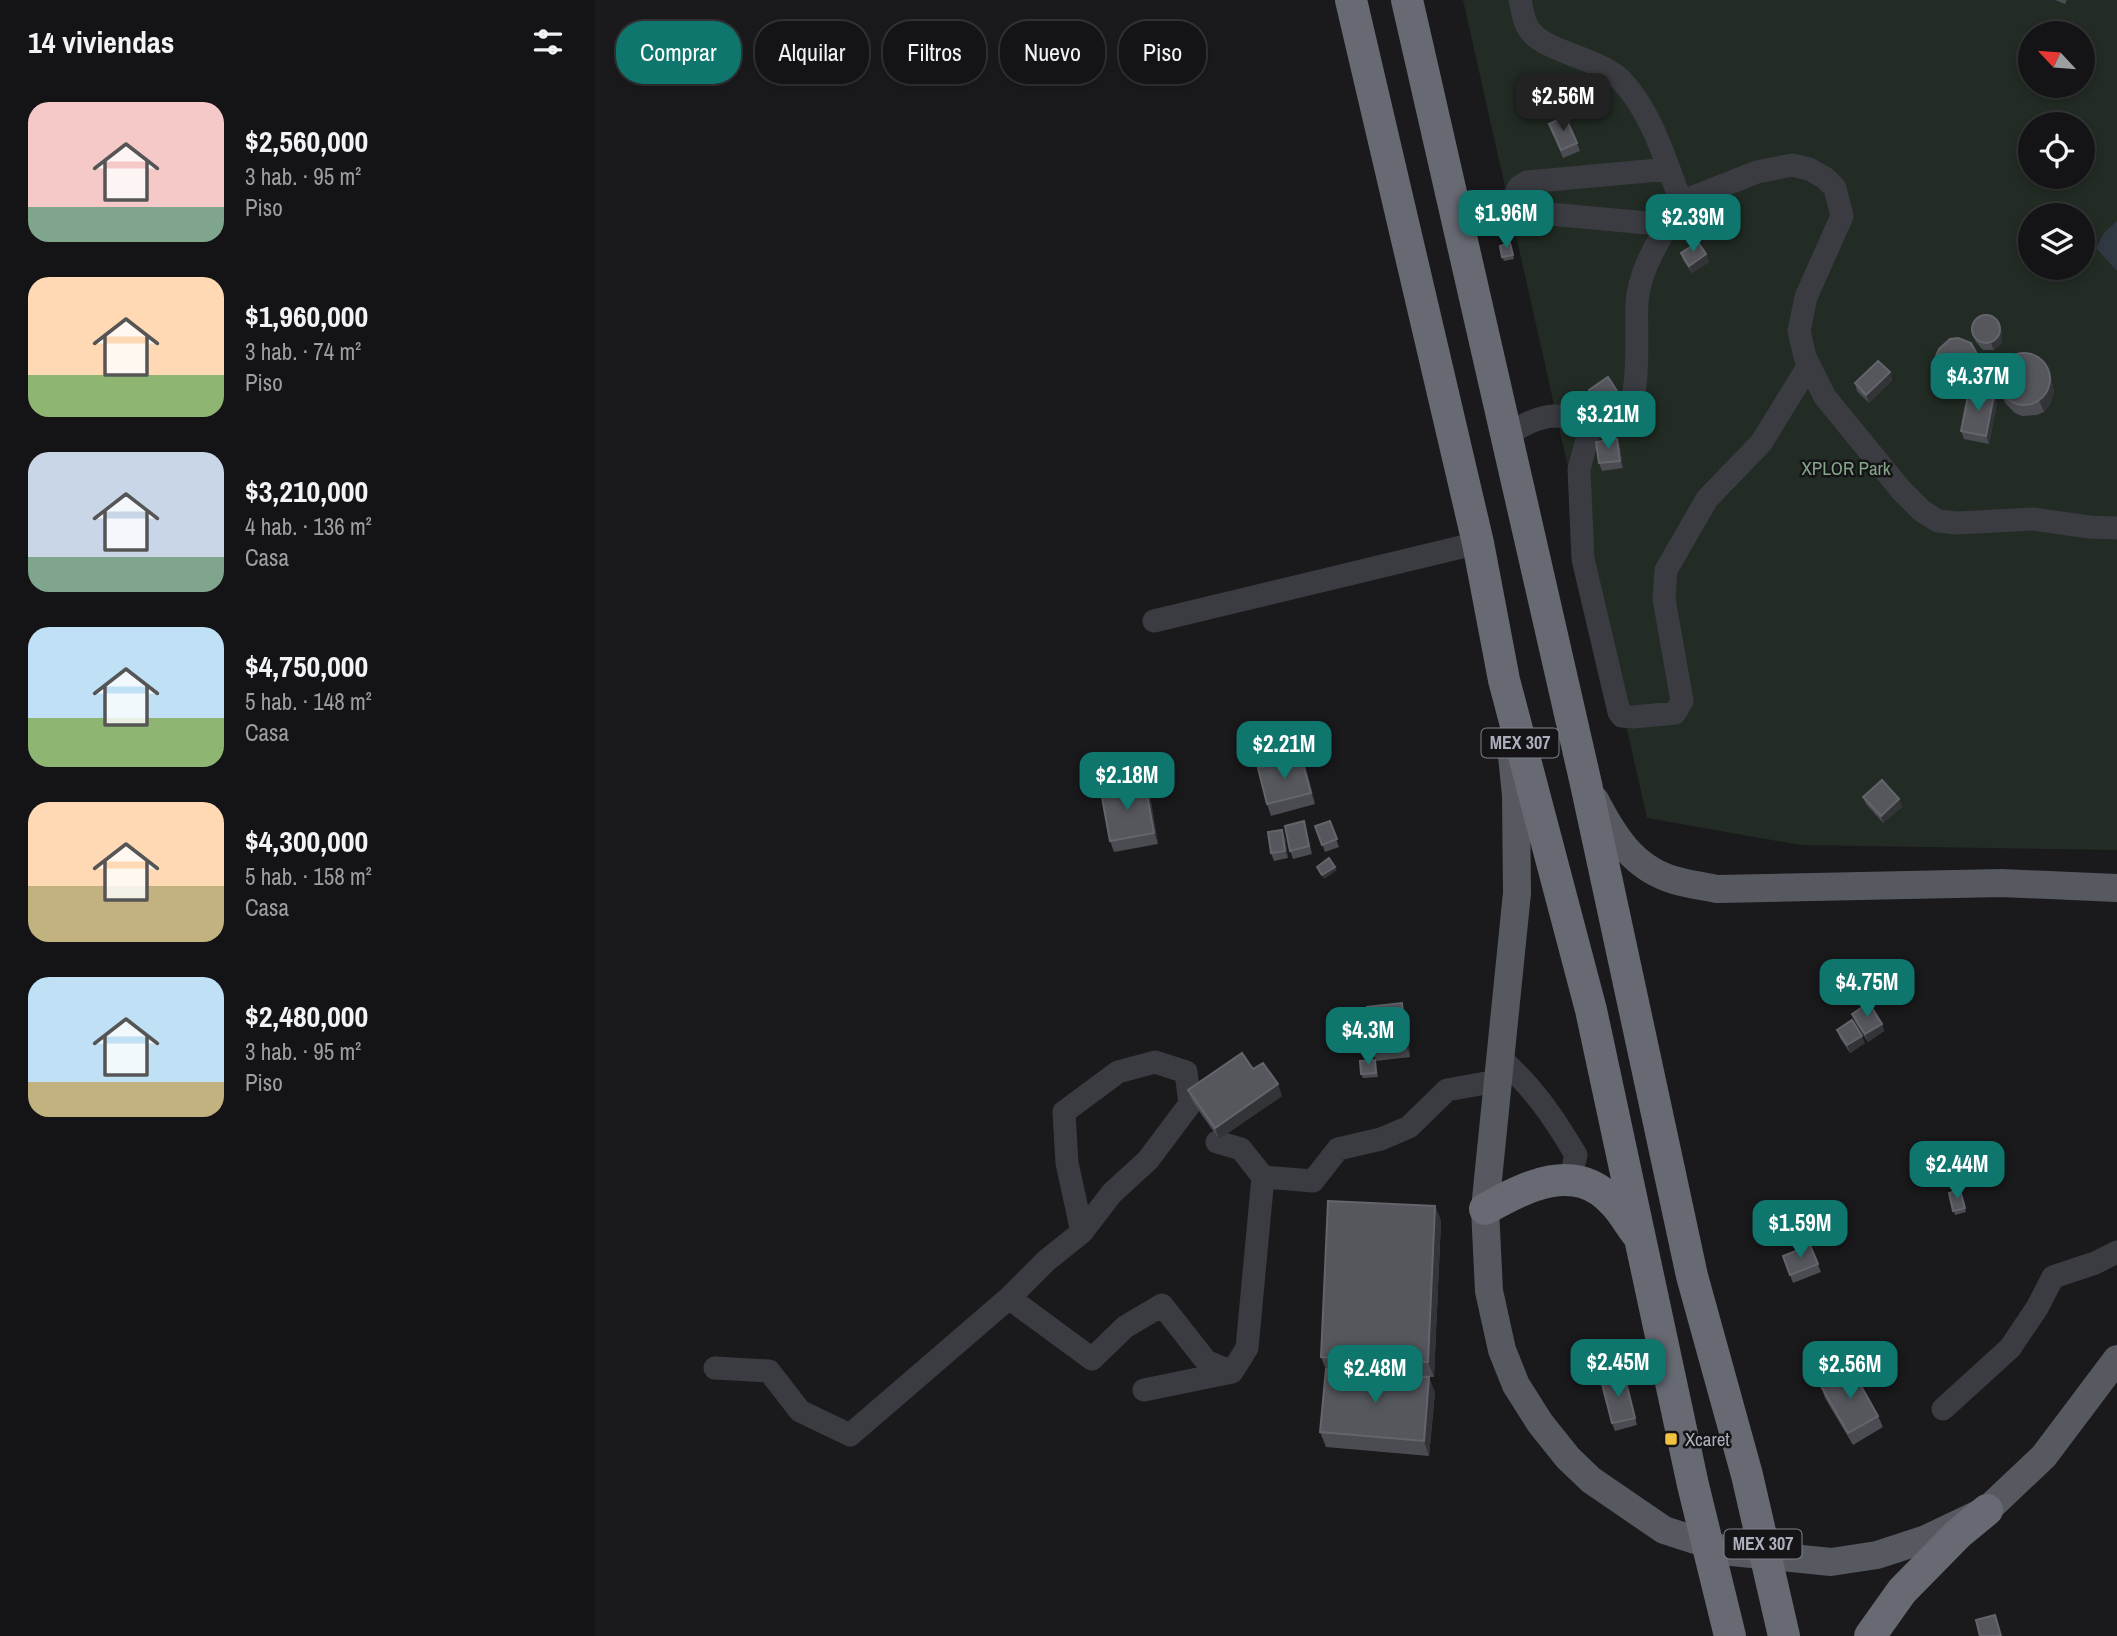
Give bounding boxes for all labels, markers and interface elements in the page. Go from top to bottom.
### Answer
chip: Comprar [616,21,741,84]
chip: Alquilar [755,21,869,84]
chip: Filtros [883,21,986,84]
chip: Nuevo [1000,21,1105,84]
chip: Piso [1119,21,1206,84]
north arrow [2018,21,2095,98]
map controls [2018,21,2095,280]
text: 14 viviendas [28,22,174,62]
icon: filters [529,23,567,61]
pin: $2.56M [1506,74,1620,133]
text: $2.56M [1532,80,1594,111]
button: locate [2018,112,2095,189]
text: $2,560,000 [245,121,368,161]
icon: home [84,130,168,214]
text: 3 hab. · 95 m² [245,161,361,192]
pin: $1.96M [1449,190,1563,250]
text: Piso [245,192,283,223]
pin: $2.39M [1636,194,1750,254]
text: $1.96M [1475,197,1537,228]
text: $2.39M [1662,201,1724,232]
button: layers [2018,203,2095,280]
text: $1,960,000 [245,296,368,336]
icon: home [84,305,168,389]
text: 3 hab. · 74 m² [245,336,361,367]
pin: $4.37M [1921,354,2035,413]
text: $4.37M [1947,360,2009,391]
text: Piso [245,367,283,398]
pin: $3.21M [1551,392,1665,451]
text: $3.21M [1577,398,1639,429]
park label: XPLOR Park [1801,455,1891,481]
text: $3,210,000 [245,471,368,511]
icon: home [84,480,168,564]
text: 4 hab. · 136 m² [245,511,372,542]
text: Casa [245,542,289,573]
text: $4,750,000 [245,646,368,686]
icon: home [84,655,168,739]
text: 5 hab. · 148 m² [245,686,372,717]
text: Casa [245,717,289,748]
pin: $2.21M [1227,722,1341,781]
text: $2.21M [1253,728,1315,759]
road number: MEX 307 [1481,728,1559,758]
pin: $2.18M [1070,752,1184,812]
text: $2.18M [1096,759,1158,790]
text: $4,300,000 [245,821,368,861]
icon: home [84,830,168,914]
text: 5 hab. · 158 m² [245,861,372,892]
text: Casa [245,892,289,923]
pin: $4.75M [1810,960,1924,1019]
text: $4.75M [1836,966,1898,997]
text: $2,480,000 [245,996,368,1036]
icon: home [84,1005,168,1089]
pin: $4.3M [1319,1007,1417,1067]
text: $4.3M [1342,1014,1394,1045]
text: 3 hab. · 95 m² [245,1036,361,1067]
text: Piso [245,1067,283,1098]
pin: $2.44M [1900,1142,2014,1201]
text: $2.44M [1926,1148,1988,1179]
pin: $1.59M [1743,1200,1857,1260]
text: $1.59M [1769,1207,1831,1238]
pin: $2.45M [1561,1340,1675,1399]
pin: $2.56M [1793,1342,1907,1401]
pin: $2.48M [1318,1346,1432,1405]
text: $2.45M [1587,1346,1649,1377]
text: $2.56M [1819,1348,1881,1379]
text: $2.48M [1344,1352,1406,1383]
place label: Xcaret [1685,1426,1730,1452]
marker: Xcaret [1663,1431,1679,1447]
road number: MEX 307 [1725,1530,1801,1559]

